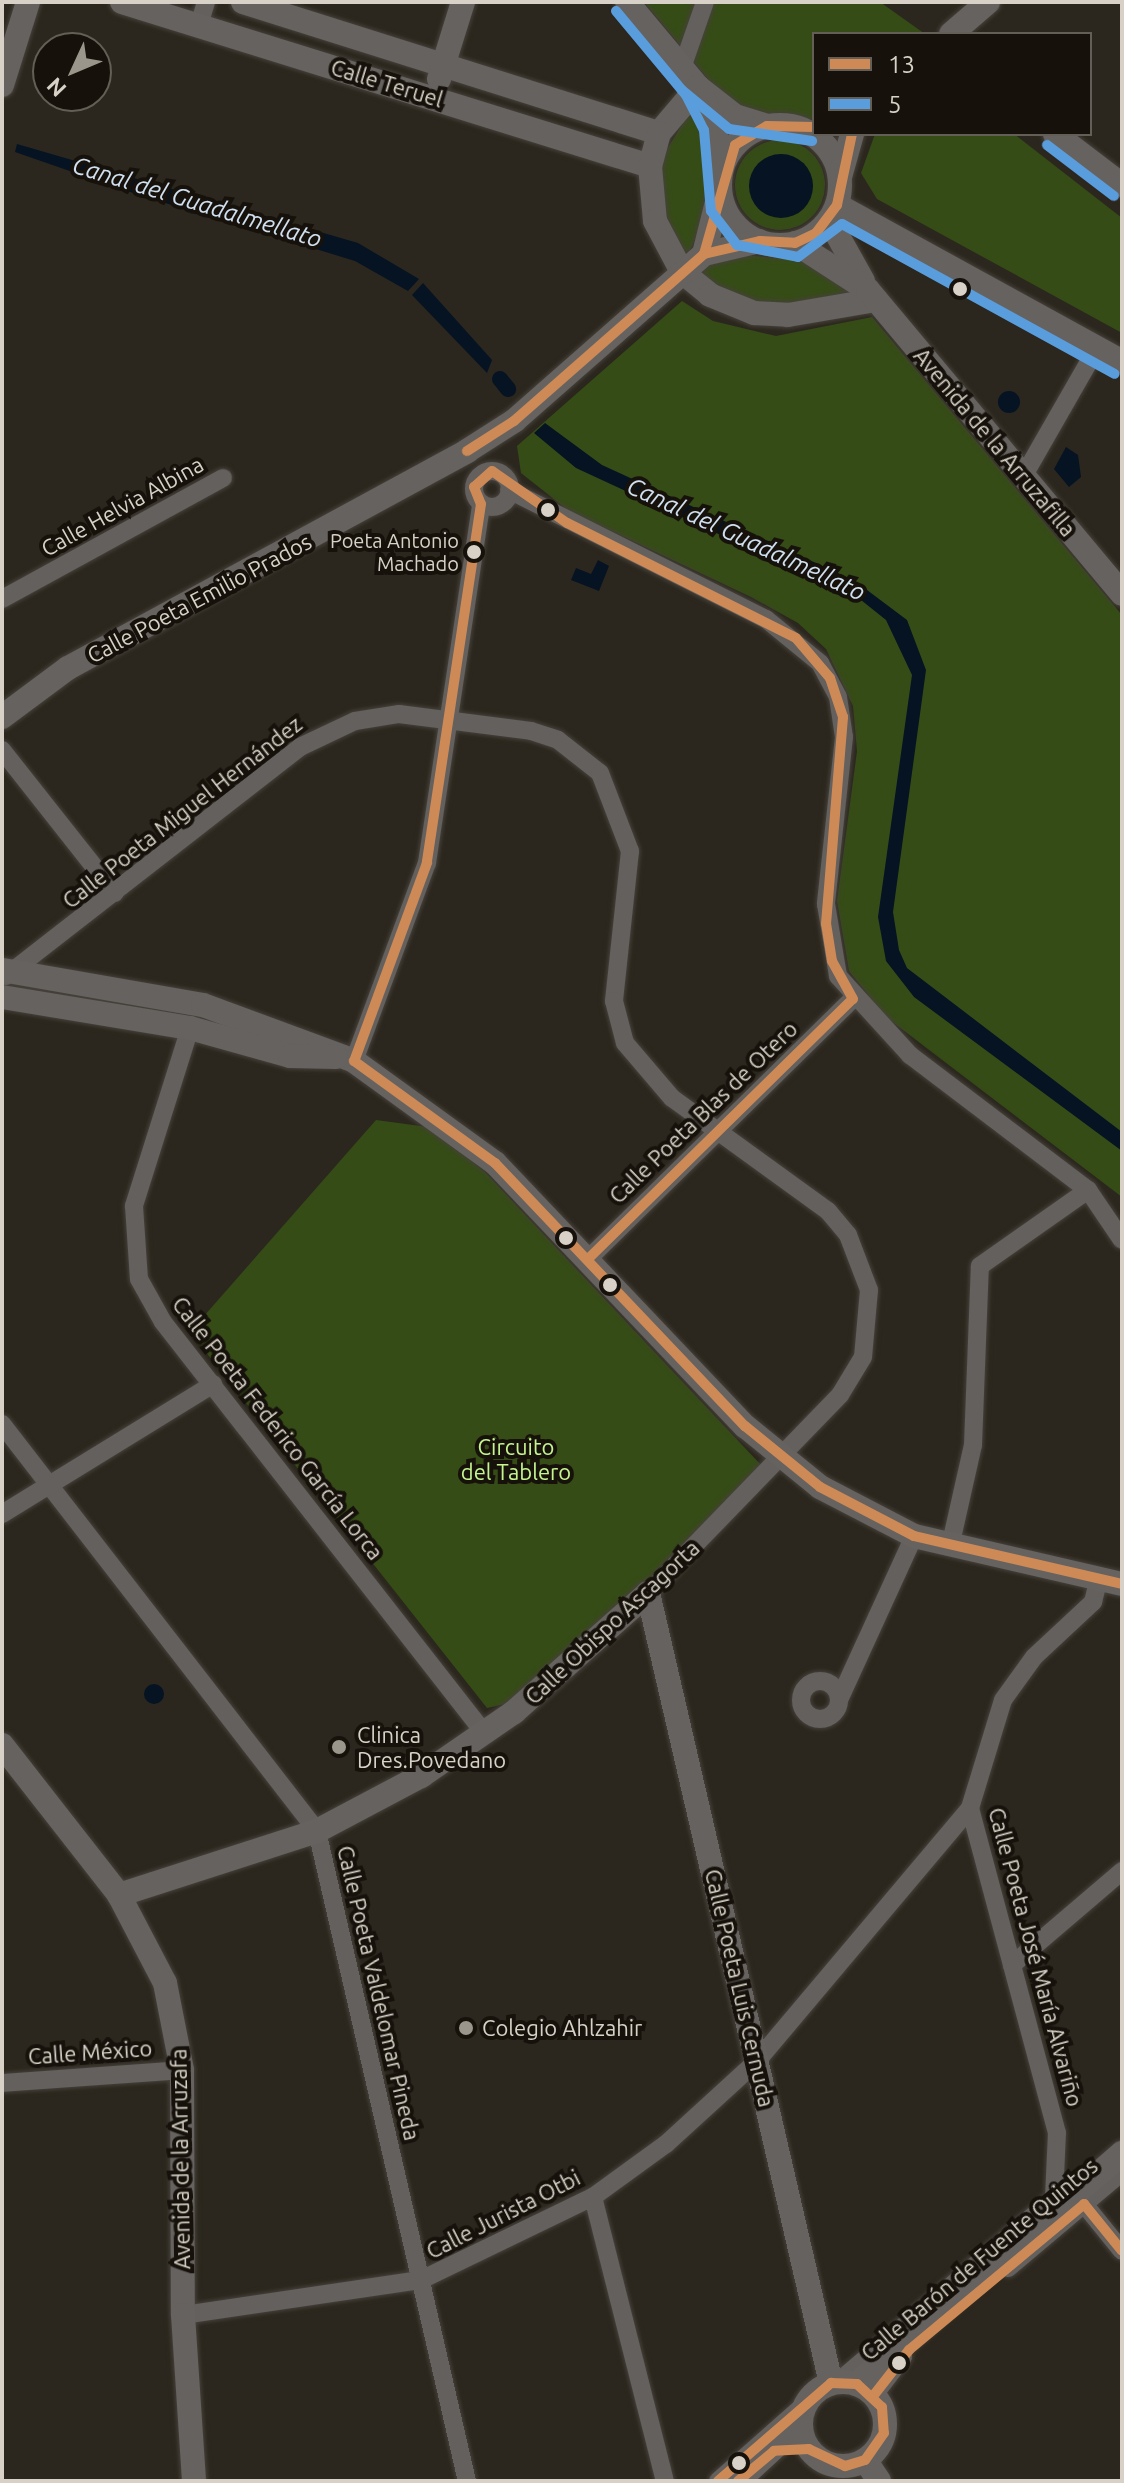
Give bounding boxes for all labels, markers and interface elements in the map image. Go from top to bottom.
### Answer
north arrow [32,32,112,112]
legend [812,32,1092,136]
text: 13 [888,51,915,78]
street label: Calle Teruel [328,53,446,113]
text: N [41,73,71,102]
text: 5 [888,91,902,118]
water label: Canal del Guadalmellato [69,150,325,254]
unlabelled marker [952,281,968,297]
street label: Avenida de la Arruzafilla [908,342,1082,542]
street label: Calle Helvia Albina [36,451,208,561]
water label: Canal del Guadalmellato [623,471,869,607]
unlabelled marker [540,502,556,518]
street label: Calle Poeta Emilio Prados [82,528,316,668]
place label: Poeta Antonio Machado [330,528,459,575]
marker: Poeta Antonio Machado [466,544,482,560]
street label: Calle Poeta Miguel Hernández [57,710,307,914]
street label: Calle Poeta Blas de Otero [604,1015,802,1209]
unlabelled marker [558,1230,574,1246]
unlabelled marker [602,1277,618,1293]
street label: Calle Poeta Federico García Lorca [167,1291,389,1565]
park label: Circuito del Tablero [461,1433,571,1484]
street label: Calle Obispo Ascagorta [519,1534,705,1710]
place label: Clinica Dres.Povedano [357,1721,506,1772]
marker: Clinica Dres.Povedano [328,1736,350,1758]
street label: Calle Poeta José María Alvariño [983,1805,1089,2109]
street label: Calle Poeta Valdelomar Pineda [332,1843,426,2143]
street label: Calle Poeta Luis Cernuda [700,1866,780,2110]
place label: Colegio Ahlzahir [482,2015,642,2041]
marker: Colegio Ahlzahir [457,2019,475,2037]
street label: Calle México [27,2034,153,2070]
street label: Avenida de la Arruzafa [165,2048,195,2270]
street label: Calle Barón de Fuente Quintos [855,2152,1103,2366]
street label: Calle Jurista Otbi [422,2164,584,2264]
unlabelled marker [891,2355,907,2371]
unlabelled marker [731,2455,747,2471]

